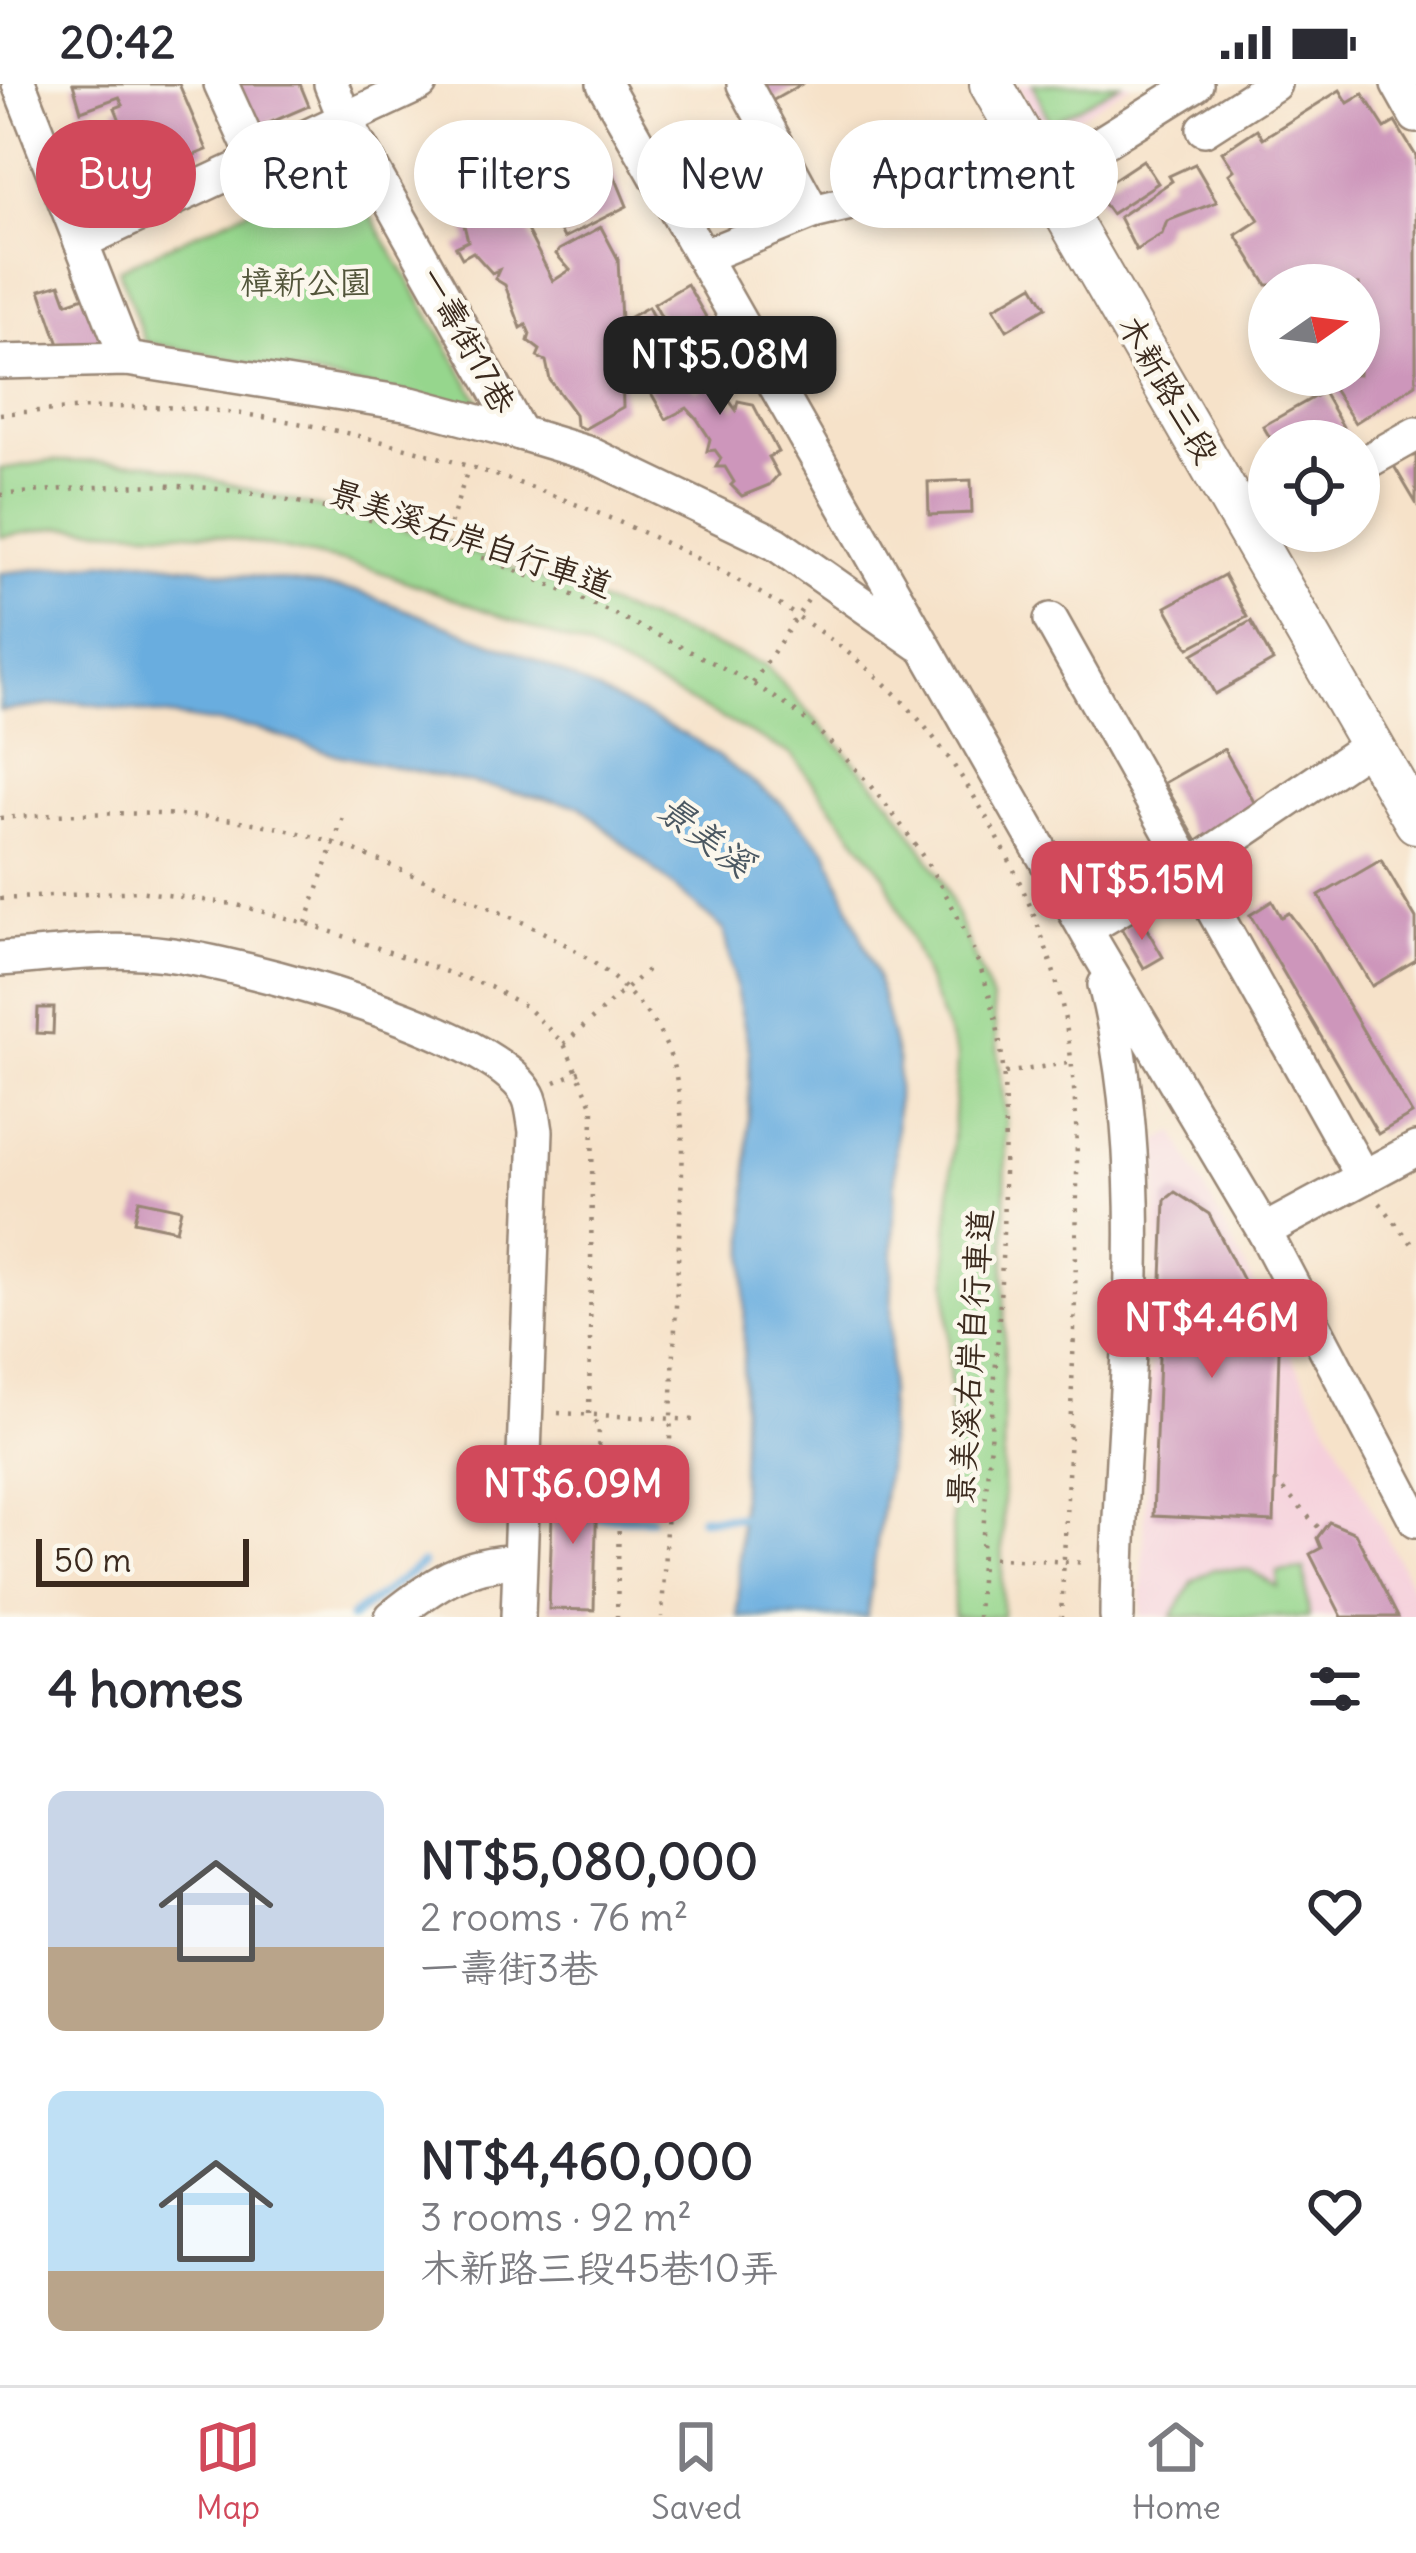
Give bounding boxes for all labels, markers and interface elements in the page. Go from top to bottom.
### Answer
text: 20:42 [60,14,175,70]
chip: Buy [36,120,196,228]
chip: Rent [220,120,390,228]
chip: Filters [414,120,613,228]
chip: New [637,120,806,228]
chip: Apartment [830,120,1118,228]
street label: 一壽街17巷 [411,259,525,421]
park label: 樟新公園 [240,261,372,303]
north arrow [1248,264,1380,396]
map controls [1248,264,1380,552]
street label: 木新路三段 [1110,307,1228,471]
pin: NT$5.08M [596,316,844,418]
text: NT$5.08M [630,330,810,379]
button: locate [1248,420,1380,552]
street label: 景美溪右岸自行車道 [324,470,618,606]
water label: 景美溪 [649,786,764,888]
pin: NT$5.15M [1018,841,1266,943]
text: NT$5.15M [1058,855,1226,904]
street label: 景美溪右岸自行車道 [939,1207,1001,1507]
pin: NT$4.46M [1088,1279,1336,1381]
text: NT$4.46M [1124,1293,1300,1342]
pin: NT$6.09M [449,1445,697,1547]
text: NT$6.09M [483,1459,663,1508]
scale bar [36,1533,249,1586]
text: 50 m [54,1539,131,1581]
icon: filters [1302,1656,1368,1722]
text: 4 homes [48,1657,243,1721]
text: NT$5,080,000 [420,1829,758,1893]
icon: home [144,1839,288,1983]
icon: heart [1302,1878,1368,1944]
text: 2 rooms · 76 m² [420,1893,688,1942]
text: 一壽街3巷 [420,1944,598,1993]
text: NT$4,460,000 [420,2129,753,2193]
icon: home [144,2139,288,2283]
icon: heart [1302,2178,1368,2244]
text: 3 rooms · 92 m² [420,2193,692,2242]
text: 木新路三段45巷10弄 [420,2244,779,2293]
tab: Map [195,2414,261,2528]
tab: Saved [651,2414,742,2528]
tab: Home [1132,2414,1221,2528]

